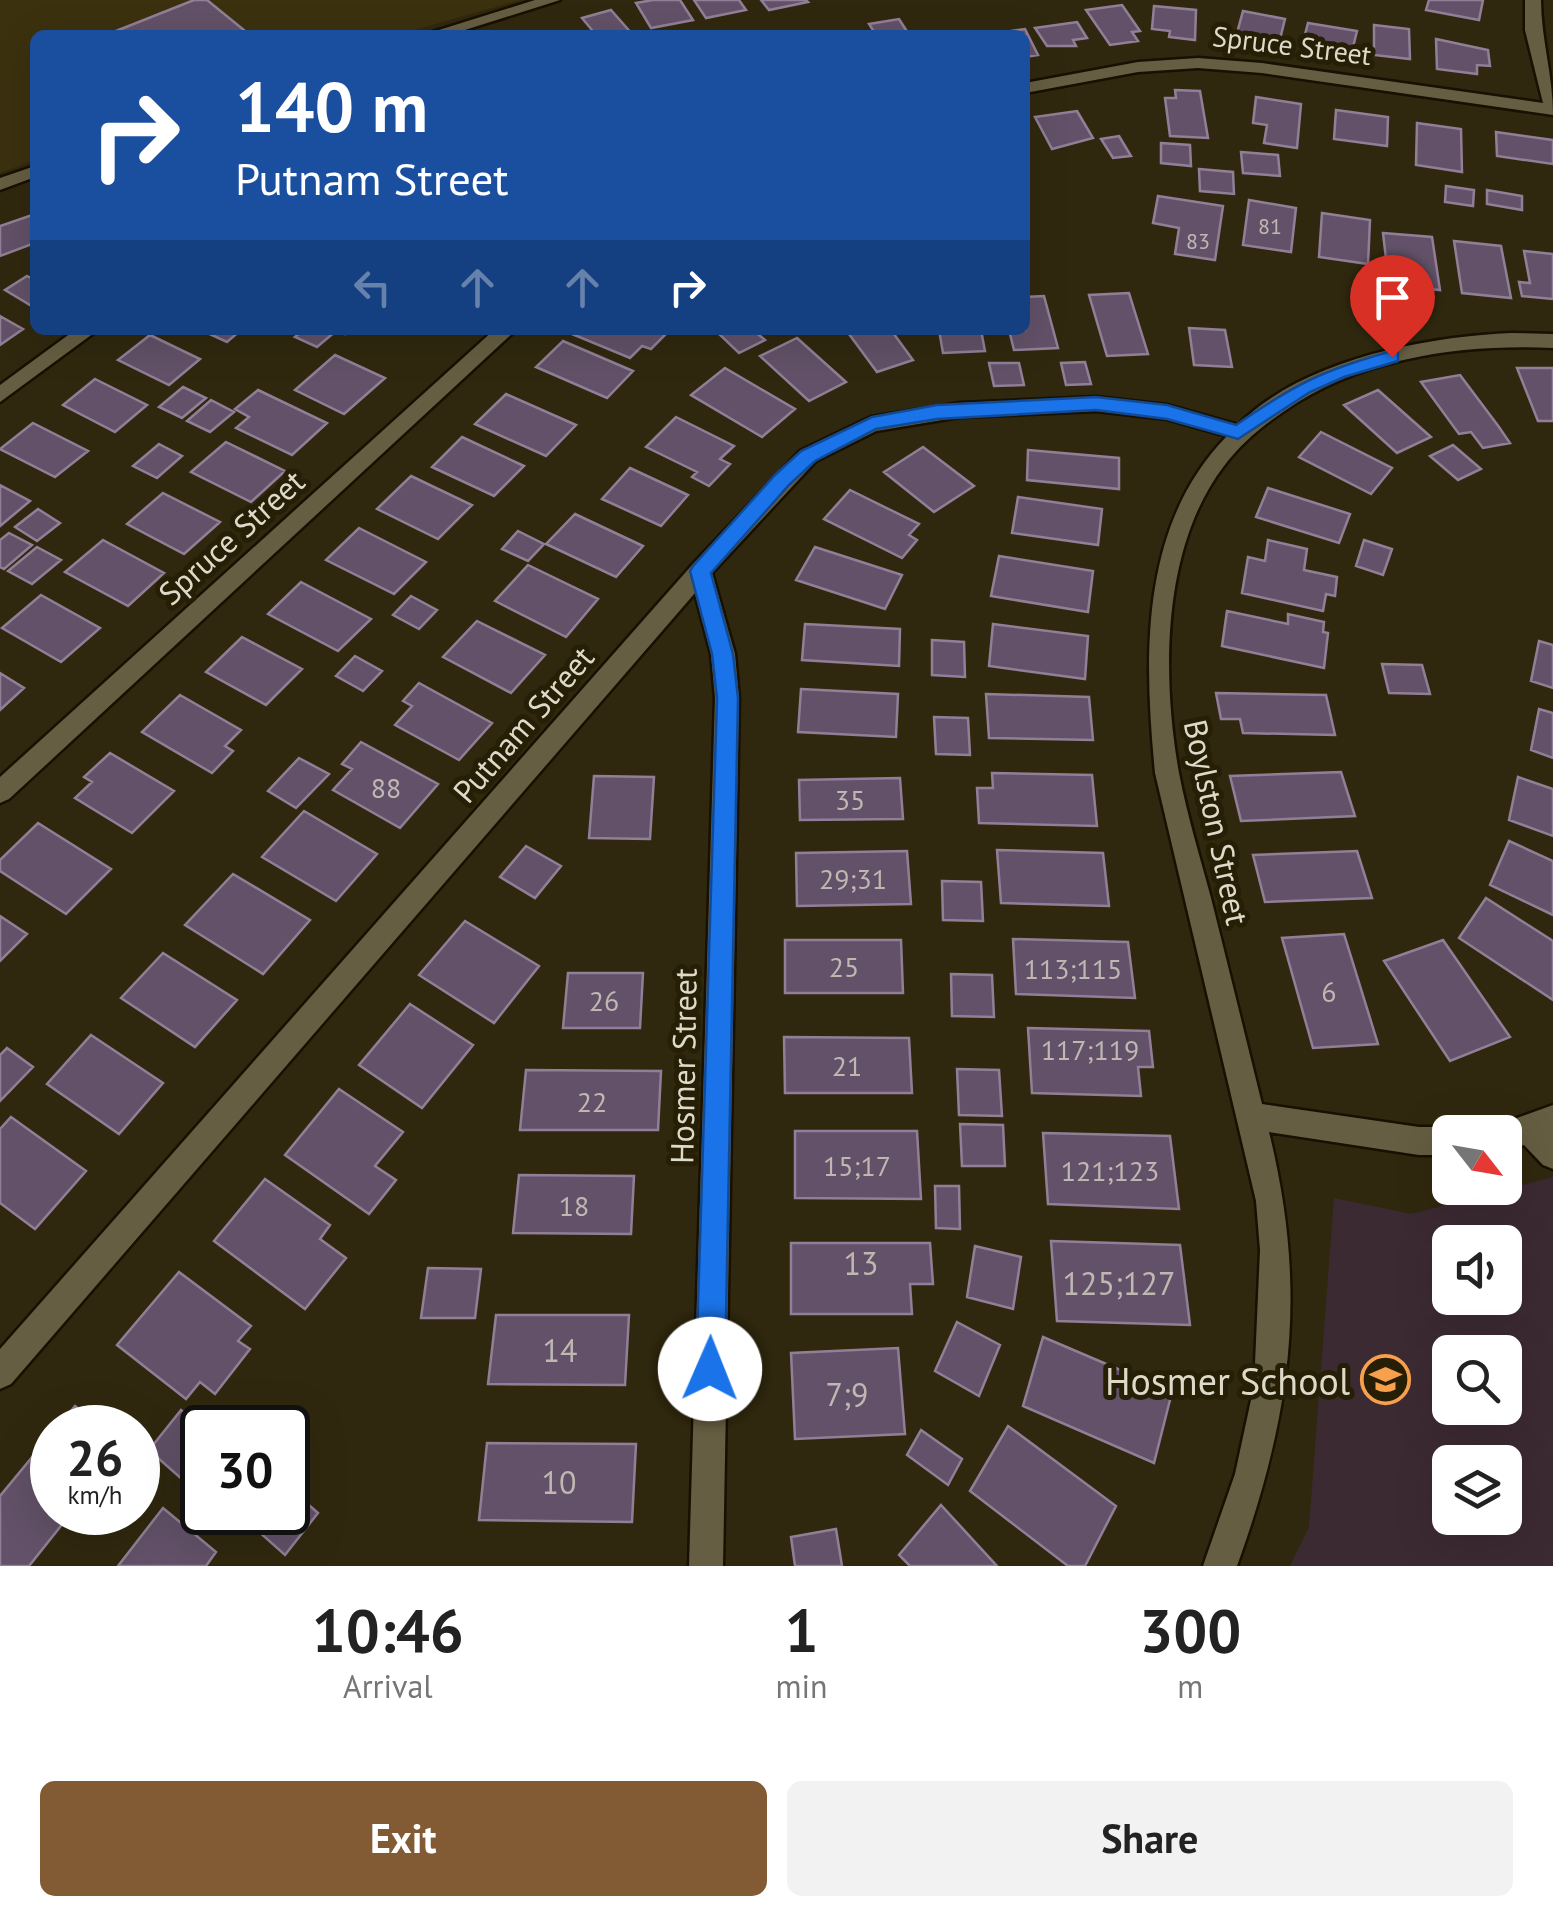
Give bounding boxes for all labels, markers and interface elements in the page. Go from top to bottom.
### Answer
street label: Spruce Street [1210,17,1374,73]
text: 140 m [235,61,428,151]
icon: right [70,70,200,200]
text: Putnam Street [235,149,509,207]
house number: 81 [1258,212,1282,240]
house number: 83 [1186,227,1210,255]
pin [1350,255,1435,358]
icon: left [345,260,400,315]
icon: ahead [450,260,505,315]
icon: ahead [555,260,610,315]
icon: right [660,260,715,315]
icon: arrive [1365,270,1420,325]
street label: Spruce Street [149,460,313,614]
street label: Putnam Street [443,637,603,811]
street label: Boylston Street [1175,716,1259,929]
house number: 88 [371,769,401,806]
house number: 35 [835,781,865,818]
house number: 29;31 [819,860,887,897]
house number: 25 [829,948,859,985]
house number: 113;115 [1024,950,1122,987]
street label: Hosmer Street [660,968,706,1164]
house number: 6 [1321,973,1337,1010]
house number: 26 [589,982,619,1019]
house number: 117;119 [1041,1031,1139,1068]
house number: 21 [832,1047,862,1084]
house number: 22 [577,1083,607,1120]
north arrow [1432,1115,1522,1205]
map controls [1432,1115,1522,1535]
house number: 15;17 [823,1147,891,1184]
house number: 121;123 [1061,1152,1159,1189]
house number: 18 [559,1187,589,1224]
button: sound [1432,1225,1522,1315]
house number: 13 [844,1242,878,1284]
house number: 125;127 [1063,1262,1175,1304]
position arrow [658,1317,762,1421]
house number: 14 [543,1329,577,1371]
button: search [1432,1335,1522,1425]
school or university icon: Hosmer School [1359,1354,1411,1406]
place label: Hosmer School [1105,1356,1350,1405]
house number: 7;9 [825,1373,869,1415]
speed limit sign: 30 [180,1405,310,1535]
text: 26 [67,1425,123,1490]
button: layers [1432,1445,1522,1535]
house number: 10 [542,1461,576,1503]
text: km/h [68,1479,122,1511]
text: 10:46 [312,1591,464,1669]
text: 1 [785,1591,819,1669]
text: 300 [1139,1591,1241,1669]
text: Arrival [343,1665,433,1707]
text: min [776,1665,828,1707]
text: m [1177,1665,1203,1707]
button: Exit [40,1781,767,1896]
button: Share [787,1781,1513,1896]

